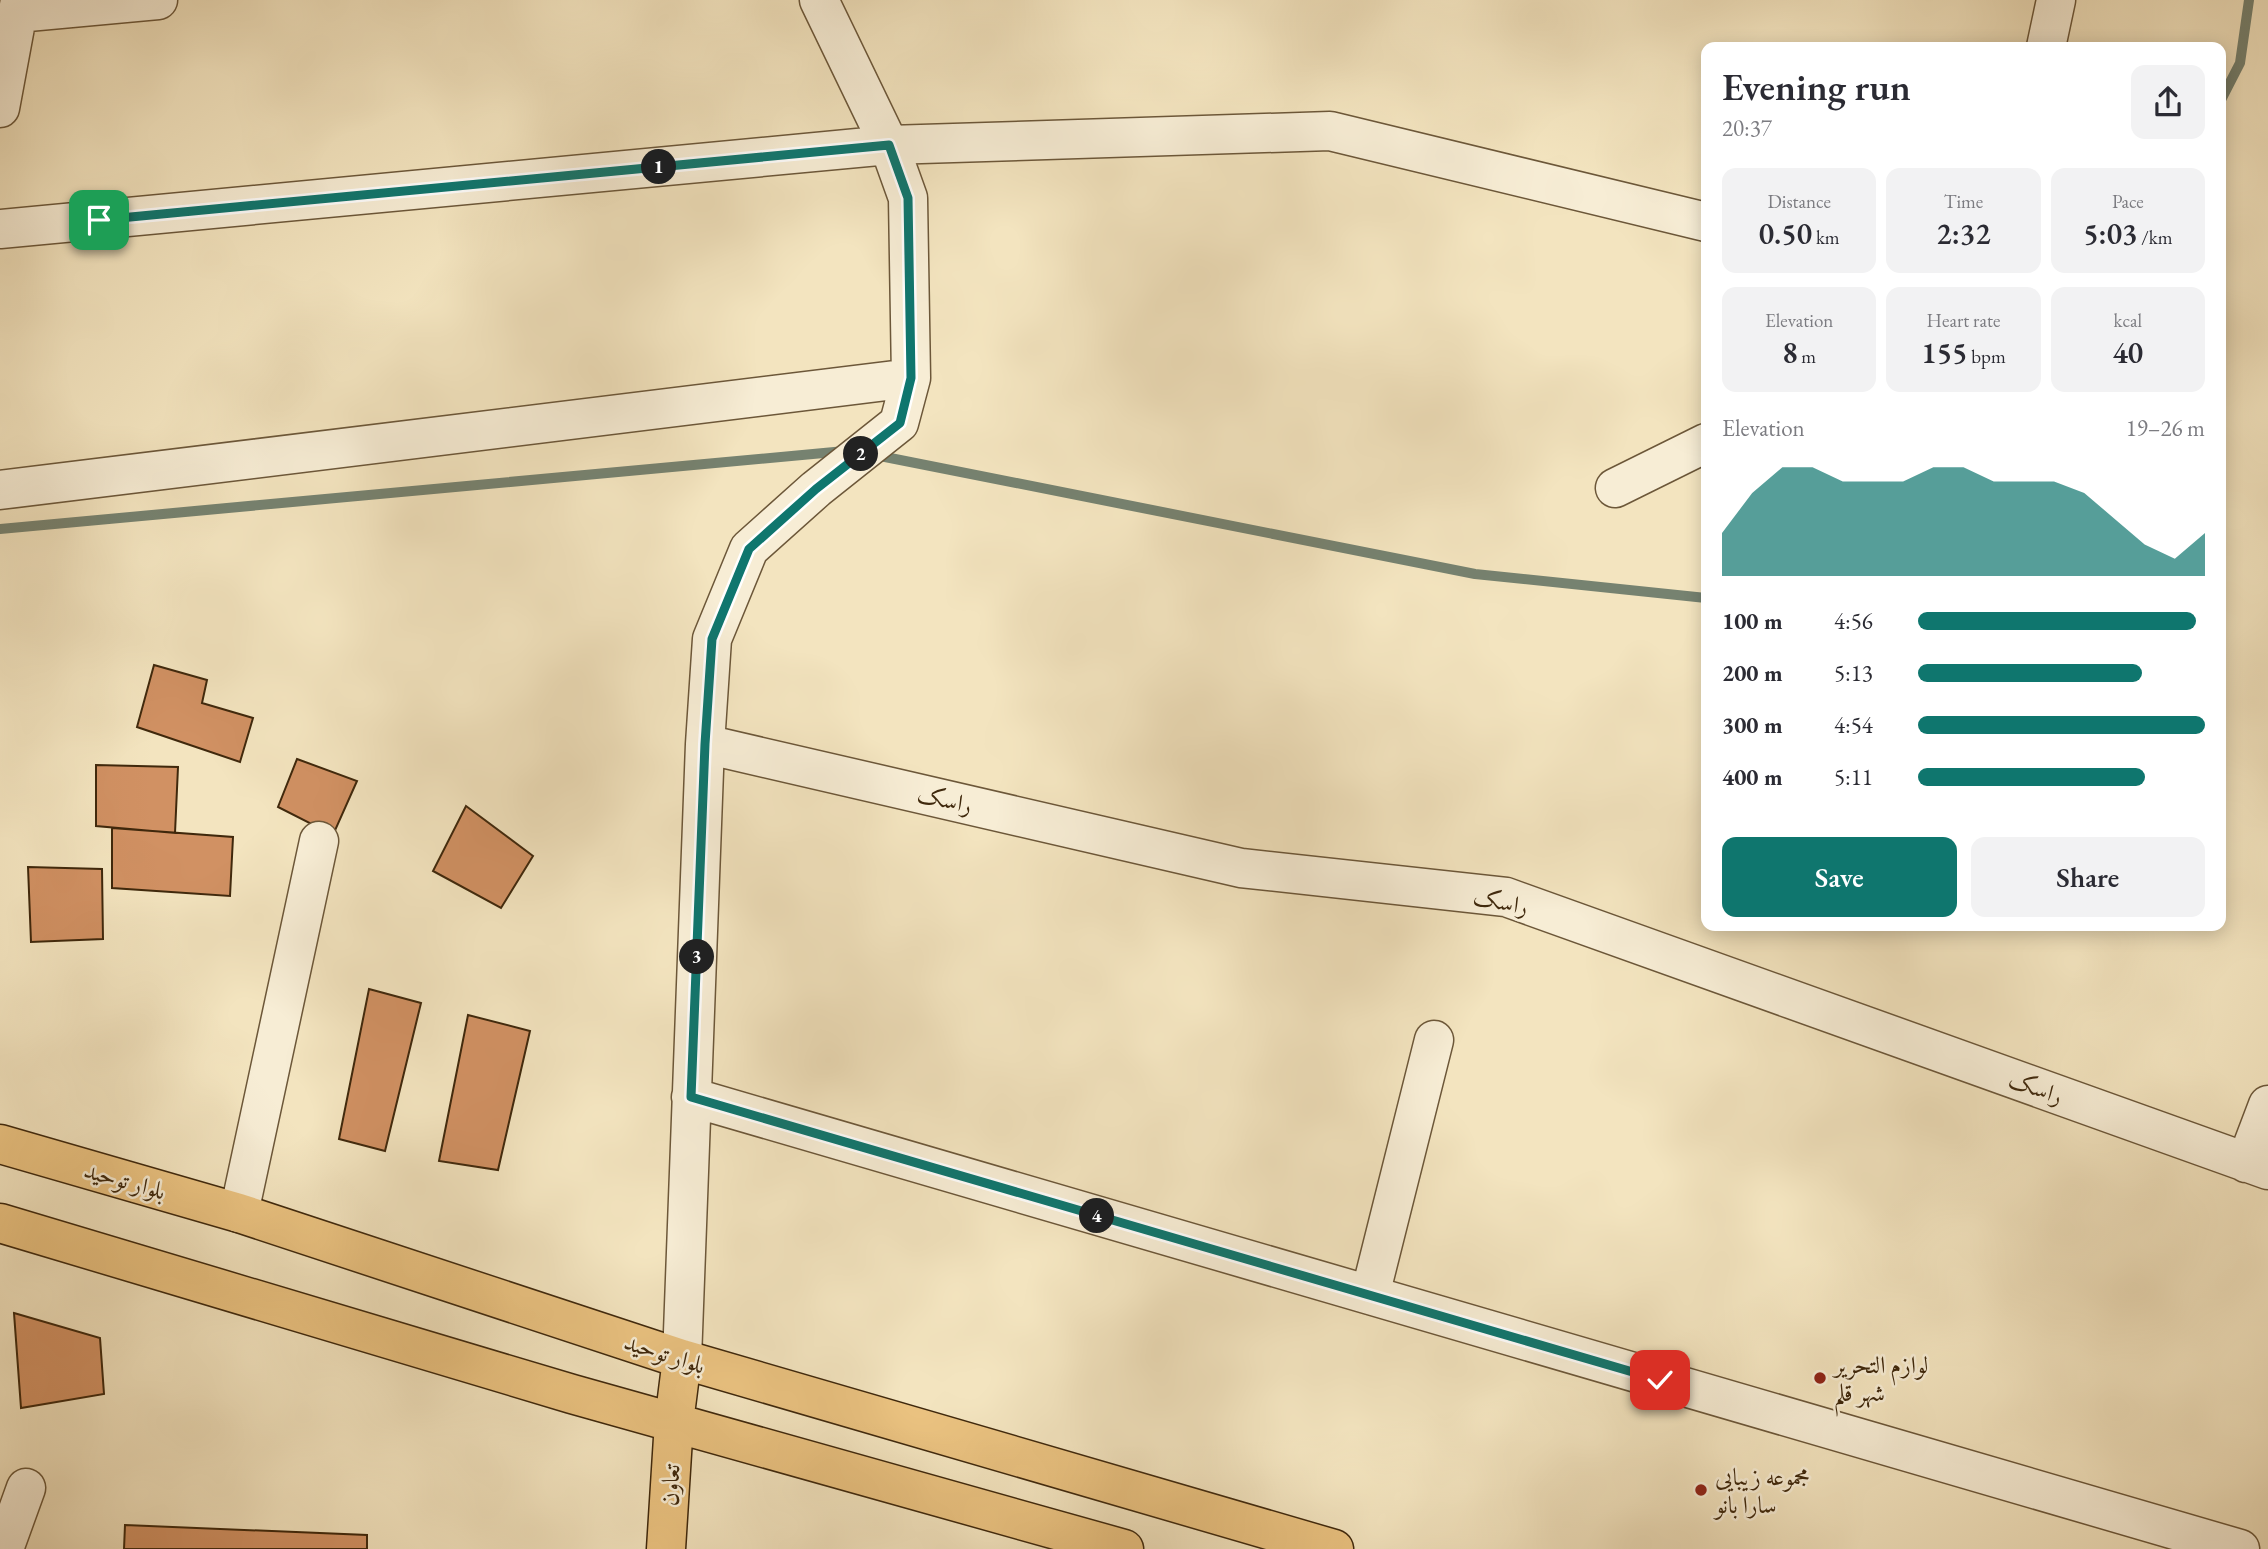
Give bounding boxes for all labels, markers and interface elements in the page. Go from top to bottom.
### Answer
text: Evening run [1722,62,1911,111]
button: share [2131,65,2205,139]
text: 20:37 [1722,113,1772,143]
pin: 1 [642,150,676,184]
text: 1 [653,154,664,179]
text: Distance [1767,189,1831,214]
text: Time [1944,189,1983,214]
text: Pace [2112,189,2144,214]
pin [69,190,129,250]
icon: arrive [80,201,118,239]
text: 0.50 [1759,214,1812,253]
text: 2:32 [1936,214,1991,253]
text: 5:03 [2083,214,2137,253]
text: km [1812,225,1840,250]
text: /km [2137,225,2173,250]
text: Elevation [1765,308,1833,333]
text: Heart rate [1927,308,2000,333]
text: kcal [2114,308,2142,333]
text: 8 [1782,333,1798,372]
text: 155 [1921,333,1967,372]
text: 40 [2112,333,2143,372]
text: m [1798,344,1816,369]
text: bpm [1967,344,2006,369]
text: Elevation [1722,413,1805,443]
text: 19–26 m [2126,413,2205,443]
pin: 2 [844,436,878,472]
text: 2 [855,441,866,466]
text: 100 m [1722,606,1783,636]
text: 4:56 [1834,606,1873,636]
text: 200 m [1722,658,1783,688]
text: 5:13 [1834,658,1873,688]
text: 300 m [1722,710,1783,740]
text: 4:54 [1834,710,1873,740]
text: 400 m [1722,762,1783,792]
text: 5:11 [1834,762,1873,792]
street label: راسک [914,778,976,820]
button: Save [1722,837,1957,917]
button: Share [1971,837,2205,917]
street label: راسک [1471,880,1531,922]
pin: 3 [680,940,714,974]
text: 3 [691,944,702,969]
street label: راسک [2005,1063,2067,1111]
street label: بلوار توحید [81,1154,169,1206]
pin: 4 [1080,1198,1114,1234]
text: 4 [1091,1203,1102,1228]
street label: بلوار توحید [620,1325,710,1381]
place label: لوازم التحریر شهر قلم [1831,1349,1928,1417]
pin [1630,1350,1690,1410]
icon: check [1641,1361,1679,1399]
marker: لوازم التحریر شهر قلم [1812,1370,1828,1386]
place label: مجموعه زیبایی سارا بانو [1713,1461,1810,1520]
street label: تعاون [653,1463,687,1507]
marker: مجموعه زیبایی سارا بانو [1693,1482,1709,1498]

